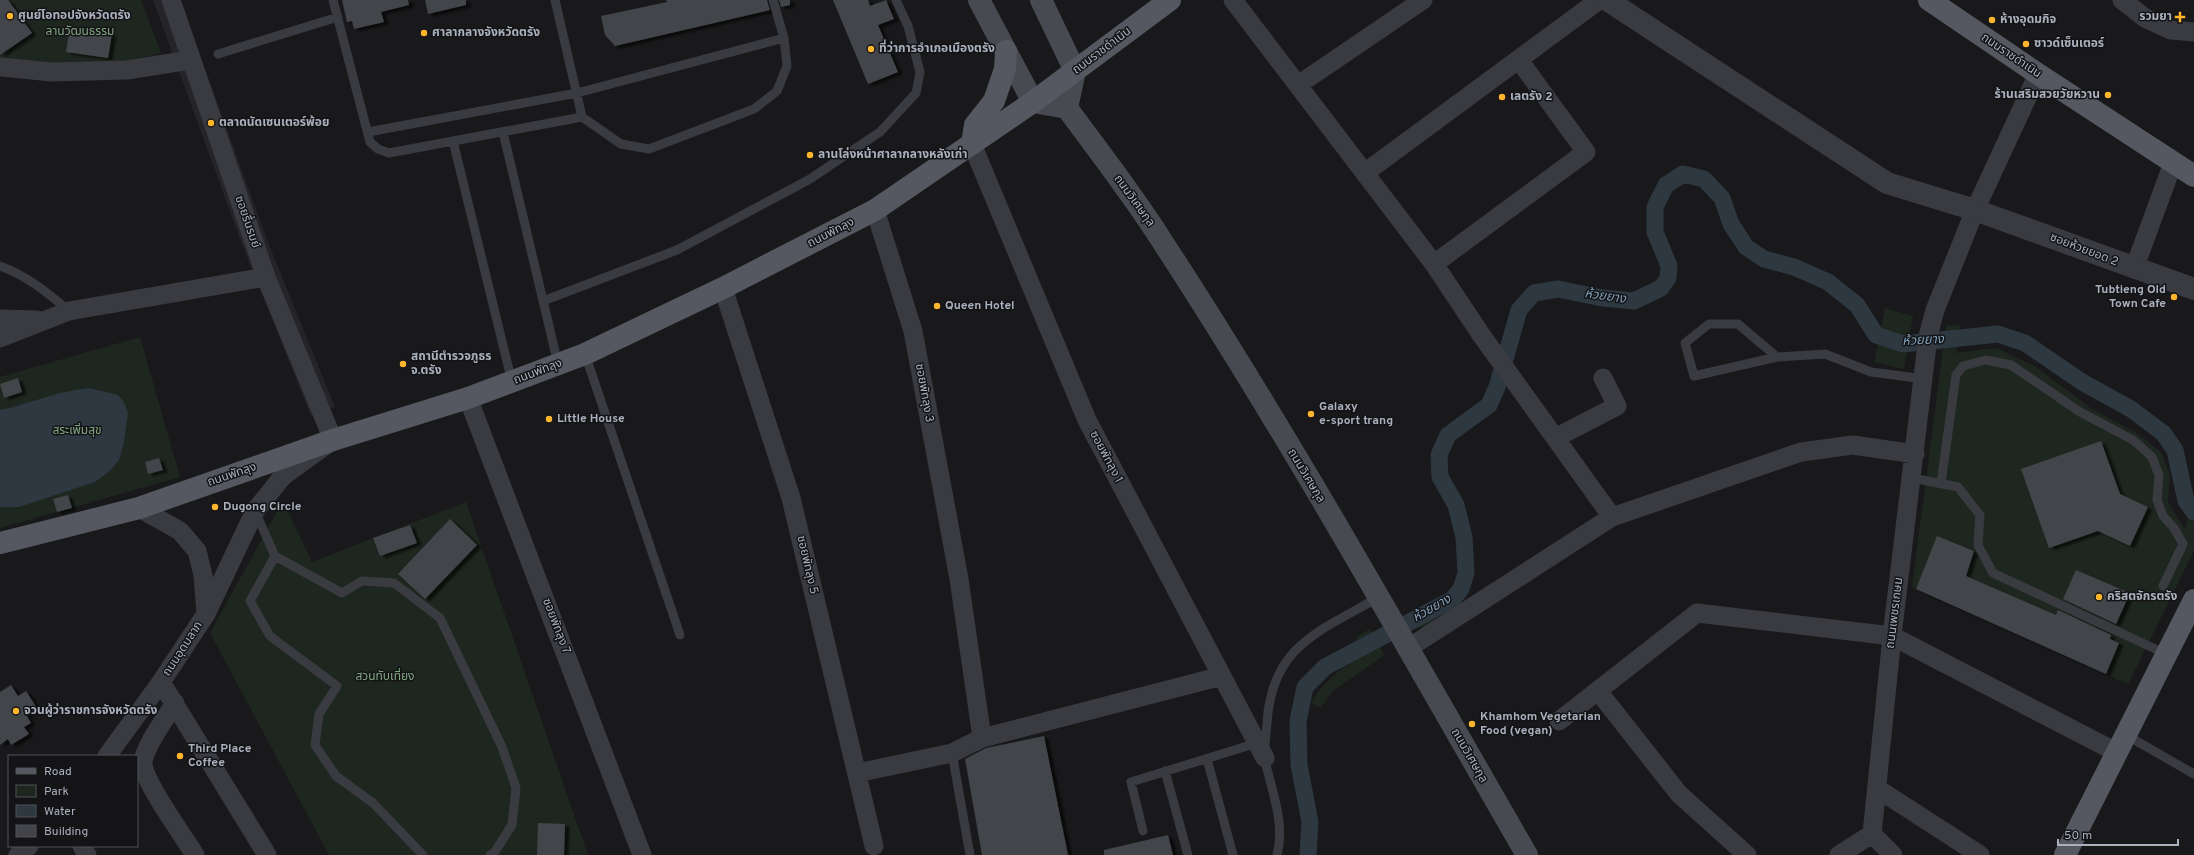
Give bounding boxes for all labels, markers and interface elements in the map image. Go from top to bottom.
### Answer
place label: ศูนย์โอทอปจังหวัดตรัง [18,8,131,24]
place label: รวมยา [2139,9,2172,25]
marker: ศูนย์โอทอปจังหวัดตรัง [5,11,15,21]
place label: ห้างอุดมกิจ [2000,12,2057,28]
marker: รวมยา [2175,12,2185,22]
marker: ห้างอุดมกิจ [1987,15,1997,25]
park label: ลานวัฒนธรรม [46,24,114,40]
street label: ถนนราชดำเนิน [1069,24,1135,78]
place label: ศาลากลางจังหวัดตรัง [432,25,540,41]
marker: ศาลากลางจังหวัดตรัง [419,28,429,38]
street label: ถนนราชดำเนิน [1978,30,2044,82]
place label: ซาวด์เซ็นเตอร์ [2034,36,2104,52]
place label: ที่ว่าการอำเภอเมืองตรัง [879,39,995,57]
marker: ซาวด์เซ็นเตอร์ [2021,39,2031,49]
marker: ที่ว่าการอำเภอเมืองตรัง [866,44,876,54]
place label: ร้านเสริมสวยวัยหวาน [1994,87,2100,103]
place label: เลตรัง 2 [1510,89,1553,105]
marker: ร้านเสริมสวยวัยหวาน [2103,90,2113,100]
marker: เลตรัง 2 [1497,92,1507,102]
place label: ตลาดนัดเซนเตอร์พ้อย [219,115,329,131]
marker: ตลาดนัดเซนเตอร์พ้อย [206,118,216,128]
place label: ลานโล่งหน้าศาลากลางหลังเก่า [818,147,967,163]
marker: ลานโล่งหน้าศาลากลางหลังเก่า [805,150,815,160]
street label: ถนนวิเศษกุล [1110,172,1158,230]
street label: ซอยรื่นรมย์ [231,193,265,250]
street label: ถนนพัทลุง [805,214,857,252]
street label: ซอยห้วยยอด 2 [2047,230,2121,270]
place label: Tubtieng Old Town Cafe [2095,282,2166,312]
water label: ห้วยยาง [1583,286,1628,308]
marker: Tubtieng Old Town Cafe [2169,292,2179,302]
place label: Queen Hotel [945,298,1015,314]
marker: Queen Hotel [932,301,942,311]
water label: ห้วยยาง [1902,332,1945,350]
place label: สถานีตำรวจภูธร จ.ตรัง [411,349,491,379]
street label: ถนนพัทลุง [511,355,565,389]
marker: สถานีตำรวจภูธร จ.ตรัง [398,359,408,369]
street label: ซอยพัทลุง 3 [911,362,937,424]
place label: Galaxy e-sport trang [1319,399,1393,429]
marker: Galaxy e-sport trang [1306,409,1316,419]
place label: Little House [557,411,625,427]
marker: Little House [544,414,554,424]
park label: สระเพิ่มสุข [52,422,102,439]
street label: ซอยพัทลุง 1 [1086,428,1126,486]
street label: ถนนวิเศษกุล [1284,446,1328,506]
street label: ถนนพัทลุง [205,459,259,491]
place label: Dugong Circle [223,499,302,515]
marker: Dugong Circle [210,502,220,512]
street label: ซอยพัทลุง 5 [792,534,822,596]
street label: ถนนเพชรเกษม [1883,576,1907,650]
place label: คริสตจักรตรัง [2107,589,2178,605]
water label: ห้วยยาง [1410,591,1455,626]
marker: คริสตจักรตรัง [2094,592,2104,602]
street label: ซอยพัทลุง 7 [538,596,574,656]
street label: ถนนอุดมลาภ [159,618,207,680]
park label: สวนทับเที่ยง [355,667,415,685]
place label: จวนผู้ว่าราชการจังหวัดตรัง [24,703,158,719]
marker: จวนผู้ว่าราชการจังหวัดตรัง [11,706,21,716]
place label: Khamhom Vegetarian Food (vegan) [1480,709,1601,739]
marker: Khamhom Vegetarian Food (vegan) [1467,719,1477,729]
street label: ถนนวิเศษกุล [1447,726,1491,786]
place label: Third Place Coffee [188,741,252,771]
marker: Third Place Coffee [175,751,185,761]
legend [8,755,138,847]
text: Road [44,764,72,780]
text: Park [44,784,69,800]
text: Water [44,804,76,820]
scale bar [2058,821,2178,847]
text: Building [44,824,88,840]
text: 50 m [2064,828,2092,844]

